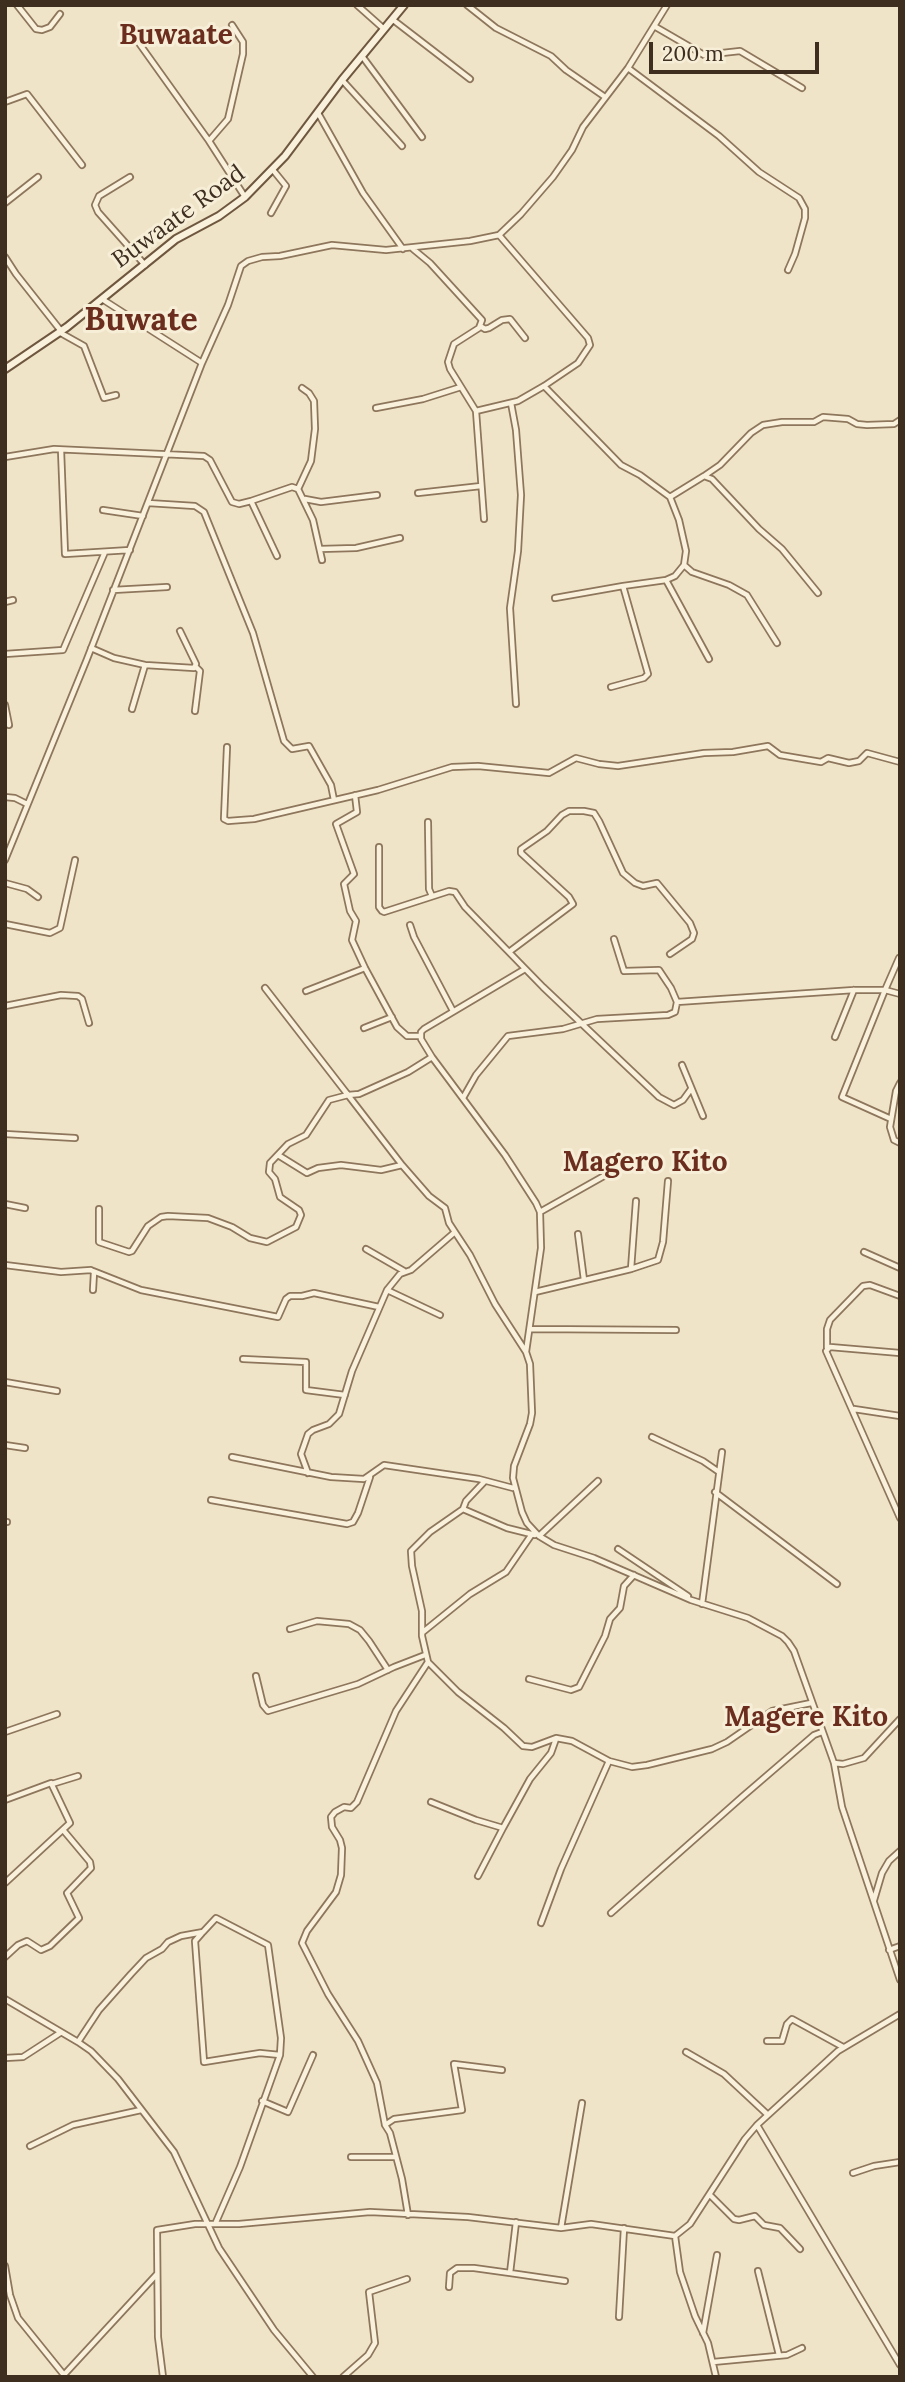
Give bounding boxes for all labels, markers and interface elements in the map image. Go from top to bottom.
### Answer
district label: Buwaate [119,19,233,53]
scale bar [653,28,823,72]
text: 200 m [662,40,724,67]
street label: Buwaate Road [107,159,251,275]
district label: Buwate [84,302,198,340]
district label: Magero Kito [563,1146,727,1180]
district label: Magere Kito [724,1701,888,1735]

